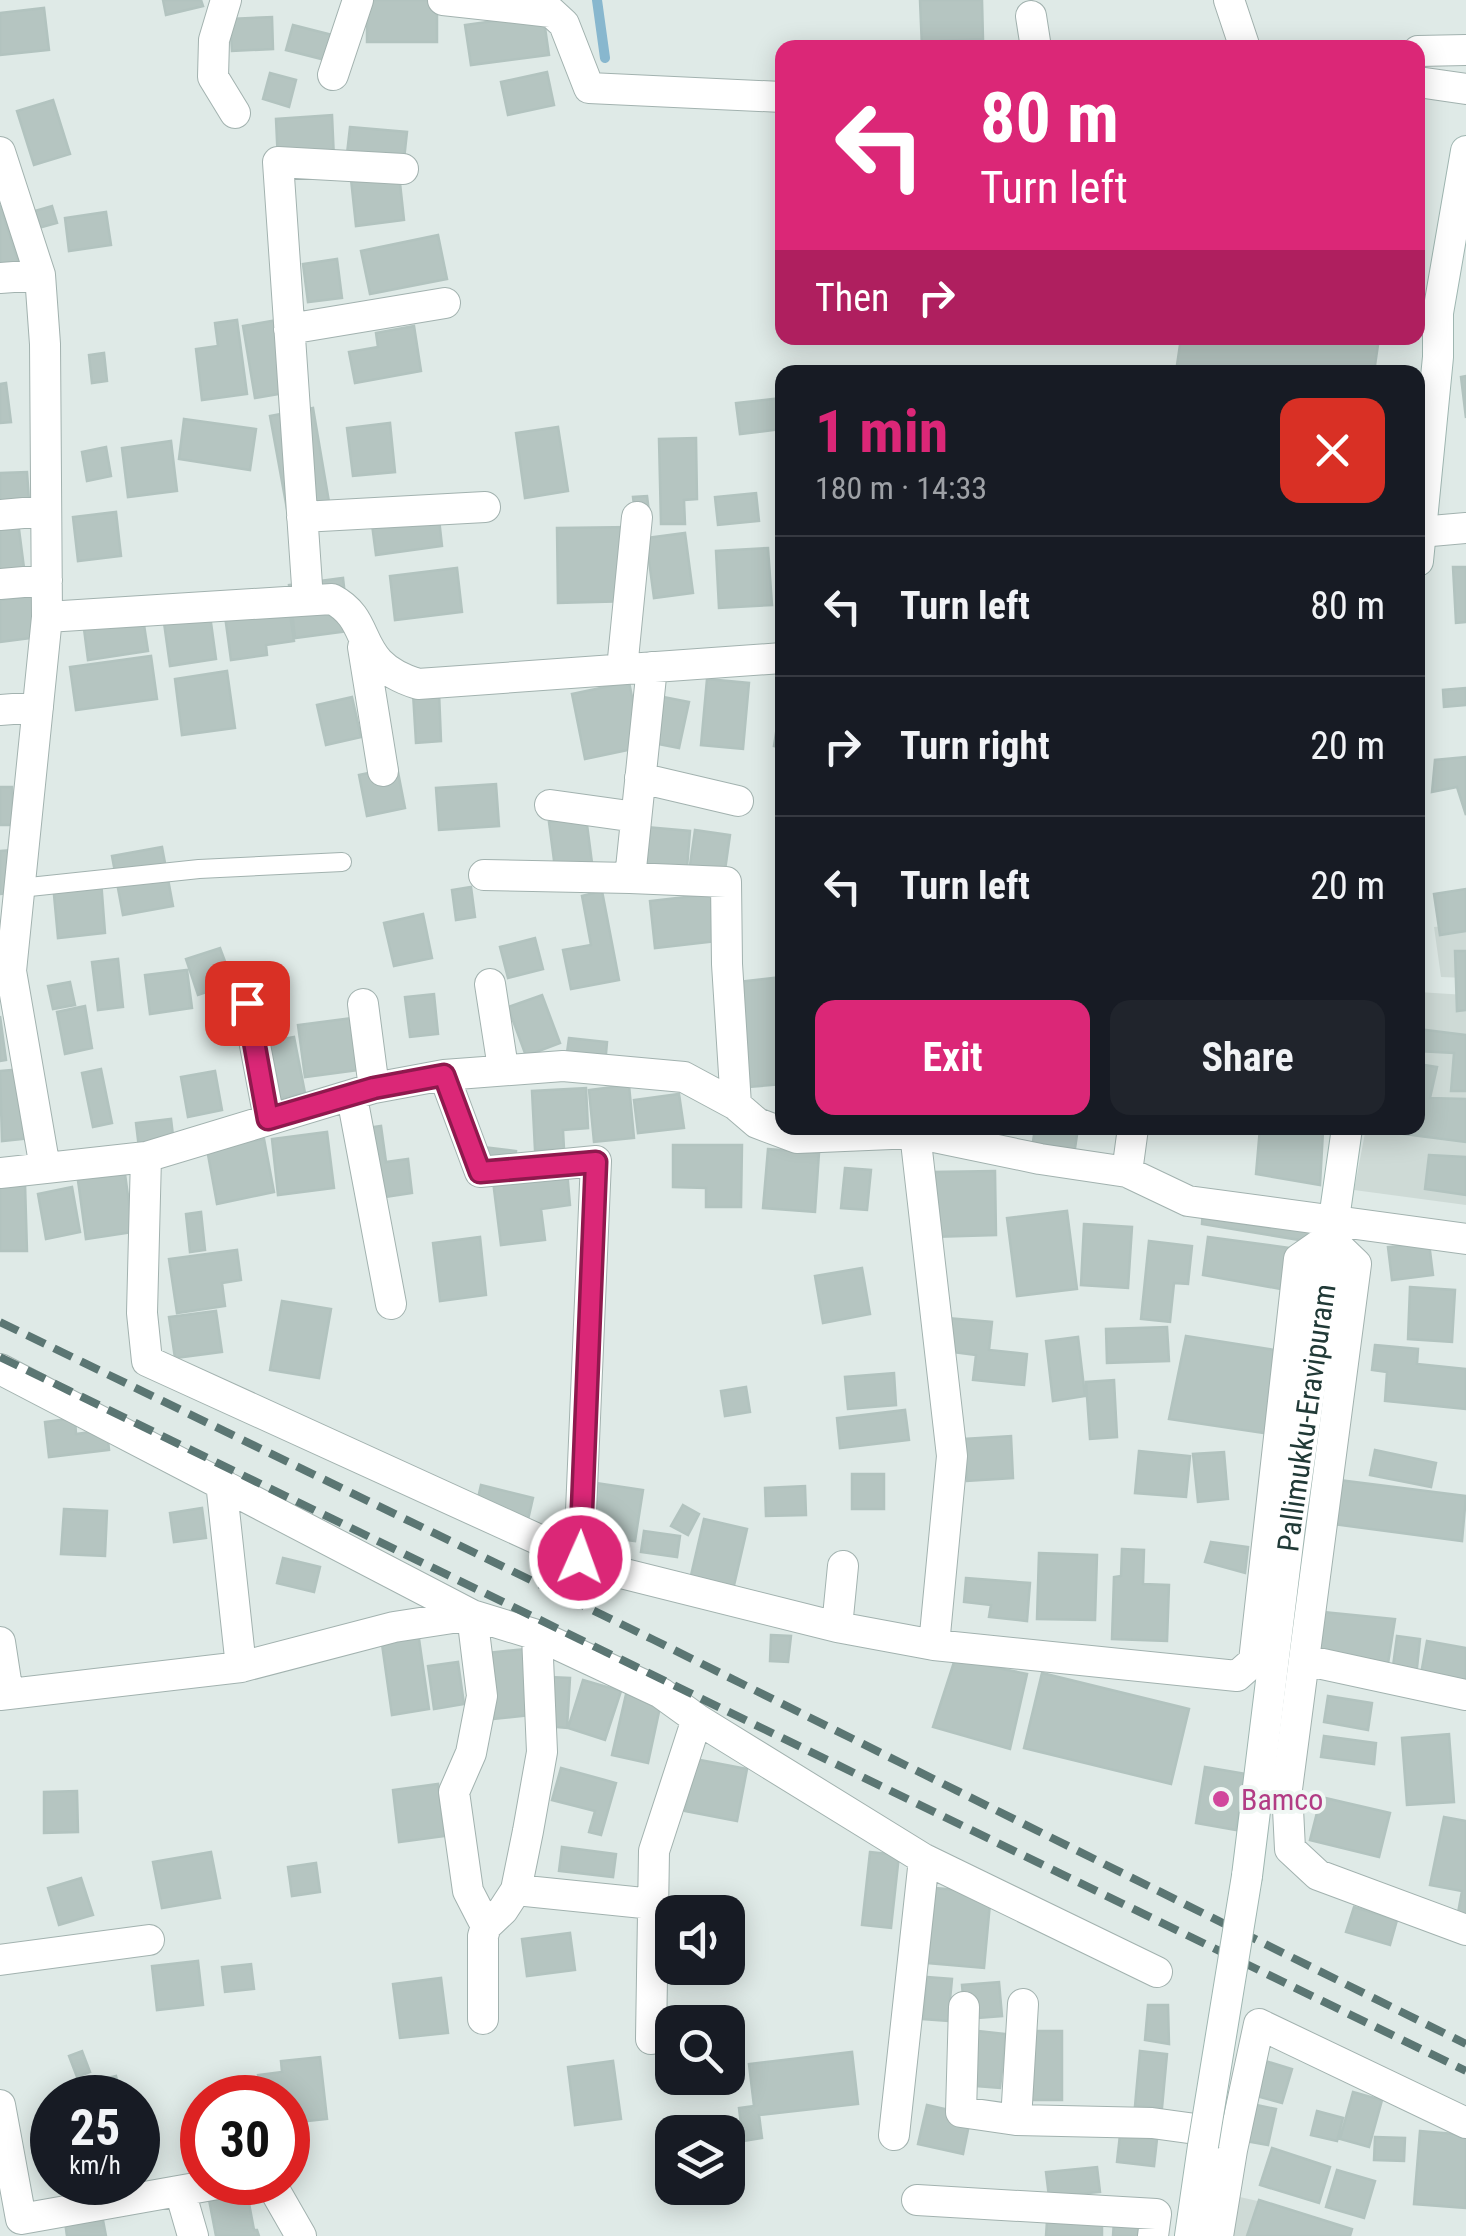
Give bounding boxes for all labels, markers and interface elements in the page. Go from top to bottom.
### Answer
text: 80 m [980,77,1119,159]
icon: left [815,80,945,210]
text: Turn left [980,161,1128,214]
icon: right [909,270,964,325]
text: Then [815,276,889,320]
text: 1 min [815,396,948,467]
button: close [1280,398,1385,503]
text: 180 m · 14:33 [815,469,987,507]
icon: left [815,579,870,634]
text: Turn left [900,584,1030,628]
text: 80 m [1310,584,1385,628]
icon: right [815,719,870,774]
text: Turn right [900,724,1050,768]
text: 20 m [1310,724,1385,768]
icon: left [815,859,870,914]
text: Turn left [900,864,1030,908]
text: 20 m [1310,864,1385,908]
pin [205,961,290,1046]
icon: arrive [220,976,275,1031]
button: Exit [815,1000,1090,1115]
button: Share [1110,1000,1385,1115]
street label: Pallimukku-Eravipuram [1270,1282,1342,1554]
position arrow [528,1506,632,1610]
place label: Bamco [1241,1782,1323,1817]
marker: Bamco [1210,1788,1232,1810]
map controls [655,1895,745,2205]
button: sound [655,1895,745,1985]
button: search [655,2005,745,2095]
speed limit sign: 30 [180,2075,310,2205]
text: 25 [70,2099,120,2157]
button: layers [655,2115,745,2205]
text: km/h [69,2151,121,2180]

